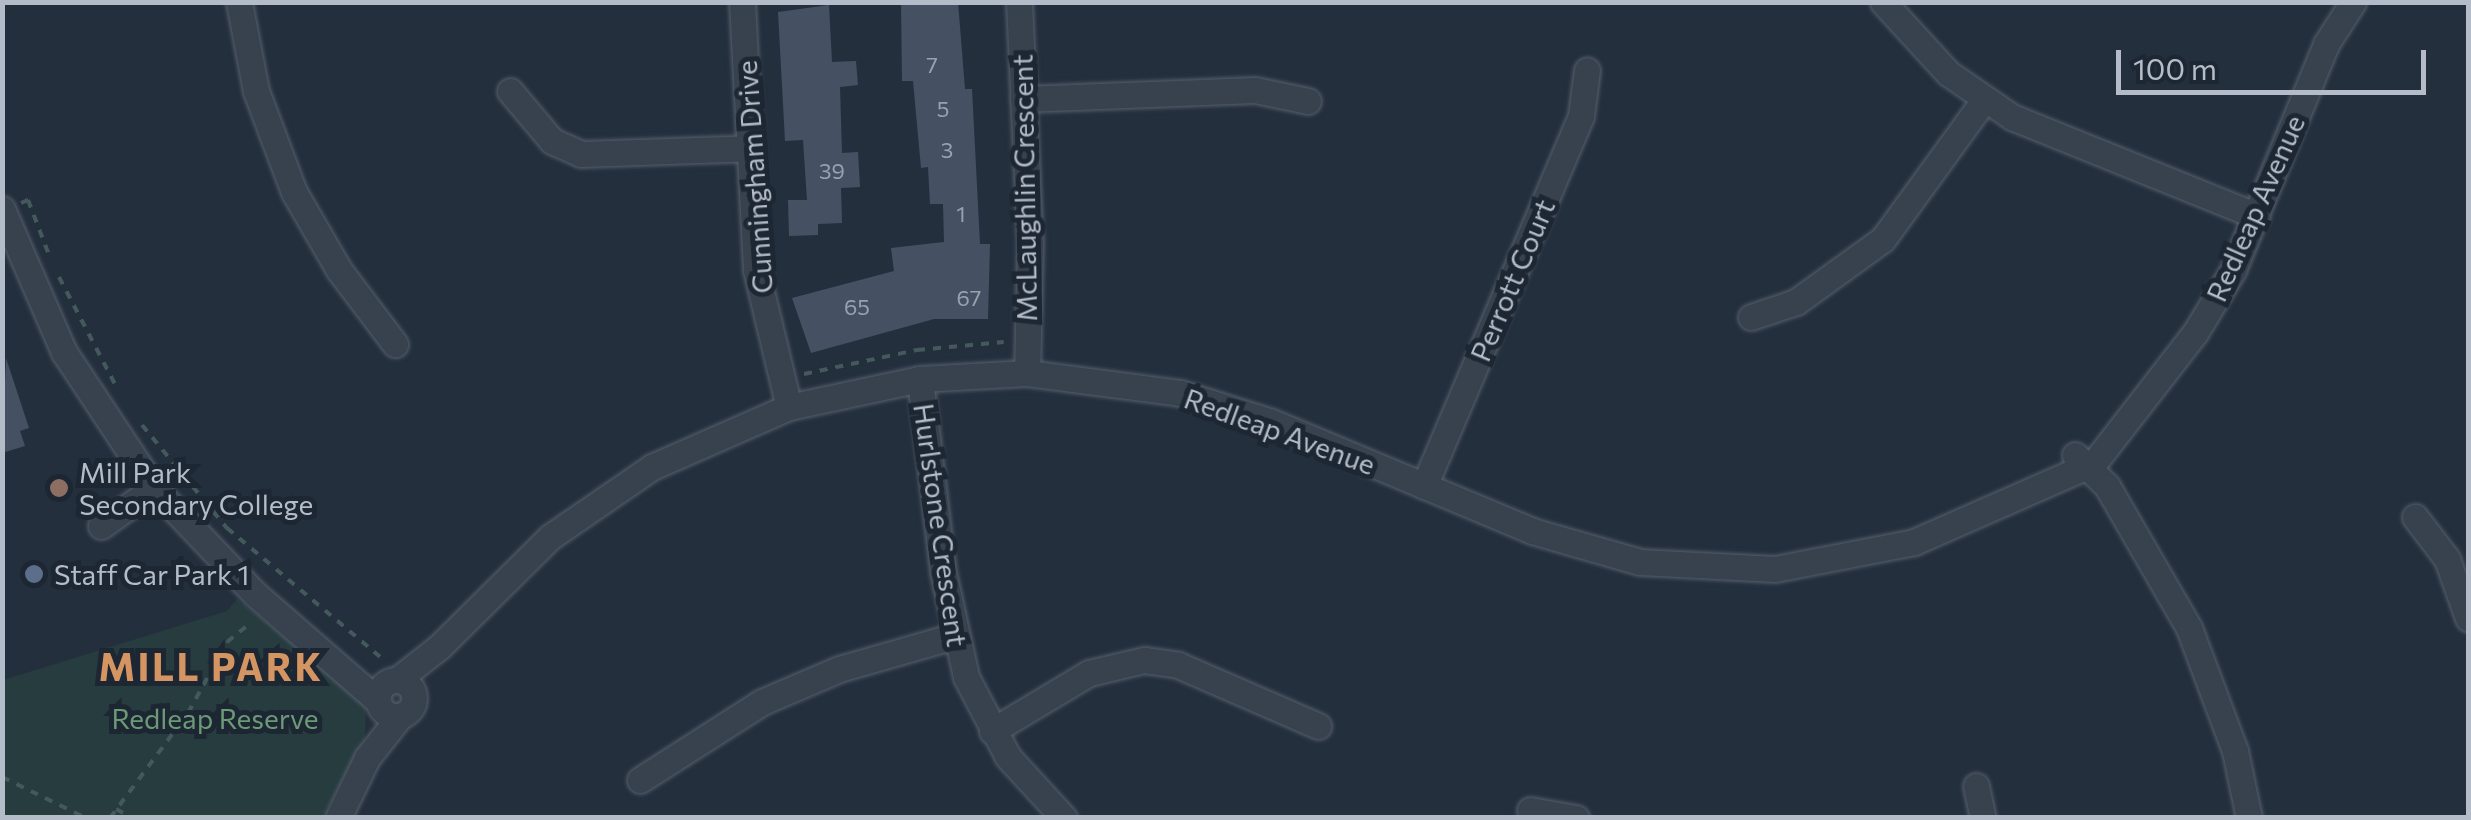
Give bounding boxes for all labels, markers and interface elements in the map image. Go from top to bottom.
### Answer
scale bar [2121,30,2431,92]
text: 100 m [2133,49,2217,86]
house number: 7 [926,52,938,78]
street label: McLaughlin Crescent [1005,54,1043,322]
street label: Cunningham Drive [729,59,779,295]
house number: 5 [937,96,949,122]
street label: Redleap Avenue [2199,110,2311,306]
house number: 3 [941,137,953,163]
house number: 39 [819,158,845,184]
street label: Perrott Court [1463,194,1561,366]
house number: 1 [956,201,966,227]
house number: 67 [957,285,981,311]
house number: 65 [844,294,870,320]
street label: Redleap Avenue [1180,381,1380,481]
street label: Hurlstone Crescent [907,401,975,649]
place label: Mill Park Secondary College [79,455,313,521]
marker: Mill Park Secondary College [48,477,70,499]
place label: Staff Car Park 1 [54,557,249,591]
marker: Staff Car Park 1 [23,563,45,585]
district label: MILL PARK [98,643,324,689]
park label: Redleap Reserve [111,701,319,735]

